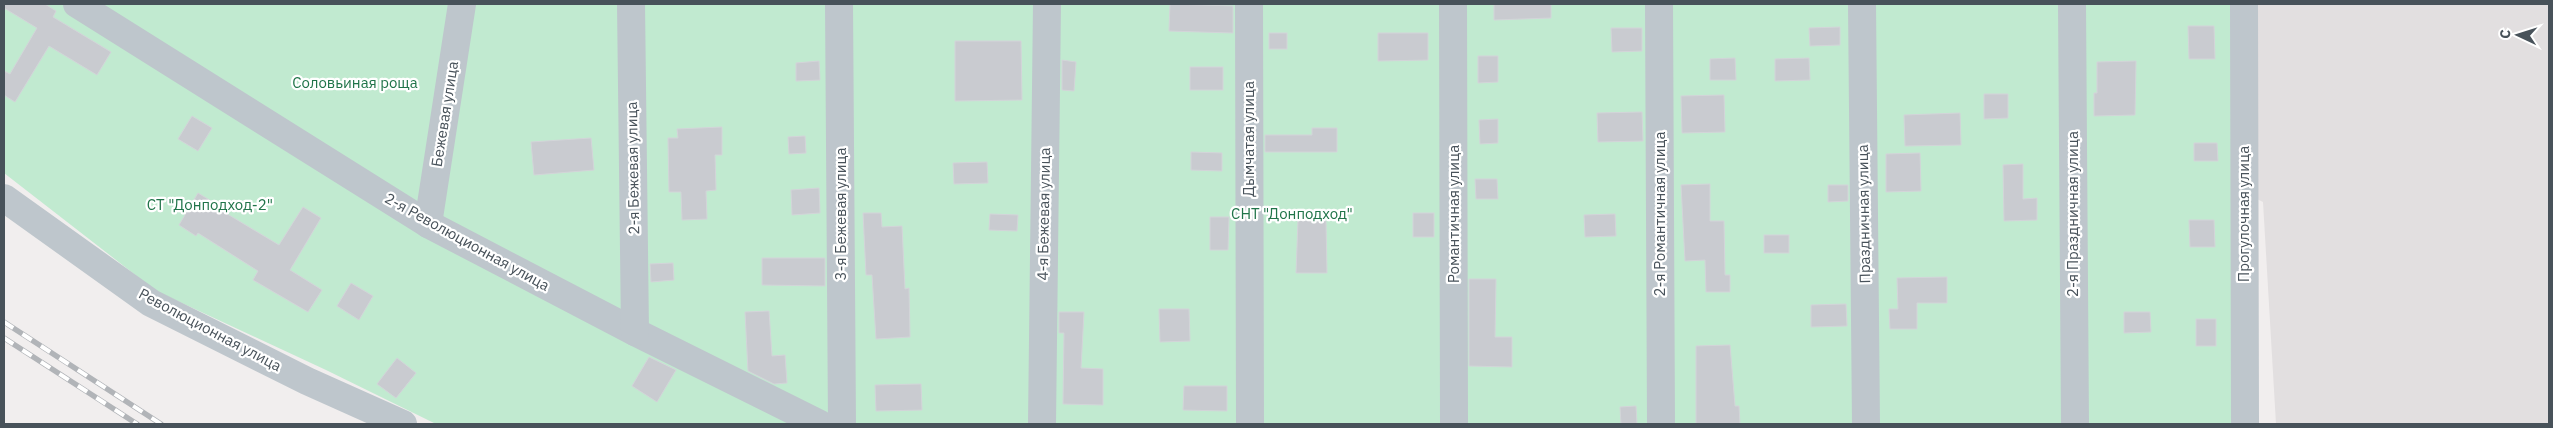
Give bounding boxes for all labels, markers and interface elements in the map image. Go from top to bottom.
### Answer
north arrow [2493,10,2543,60]
text: С [2496,29,2514,39]
street label: Бежевая улица [427,60,462,168]
park label: Соловьиная роща [292,73,418,92]
street label: Дымчатая улица [1239,81,1258,197]
street label: 2-я Бежевая улица [622,101,643,235]
street label: 2-я Праздничная улица [2063,131,2082,297]
street label: 2-я Романтичная улица [1650,132,1669,296]
street label: Праздничная улица [1853,144,1874,284]
street label: Романтичная улица [1444,145,1463,283]
street label: Прогулочная улица [2234,146,2253,282]
street label: 3-я Бежевая улица [831,147,850,281]
street label: 4-я Бежевая улица [1033,147,1054,281]
street label: 2-я Революционная улица [382,188,553,295]
park label: СТ "Донподход-2" [147,195,273,214]
park label: СНТ "Донподход" [1231,204,1353,223]
street label: Революционная улица [136,284,285,375]

